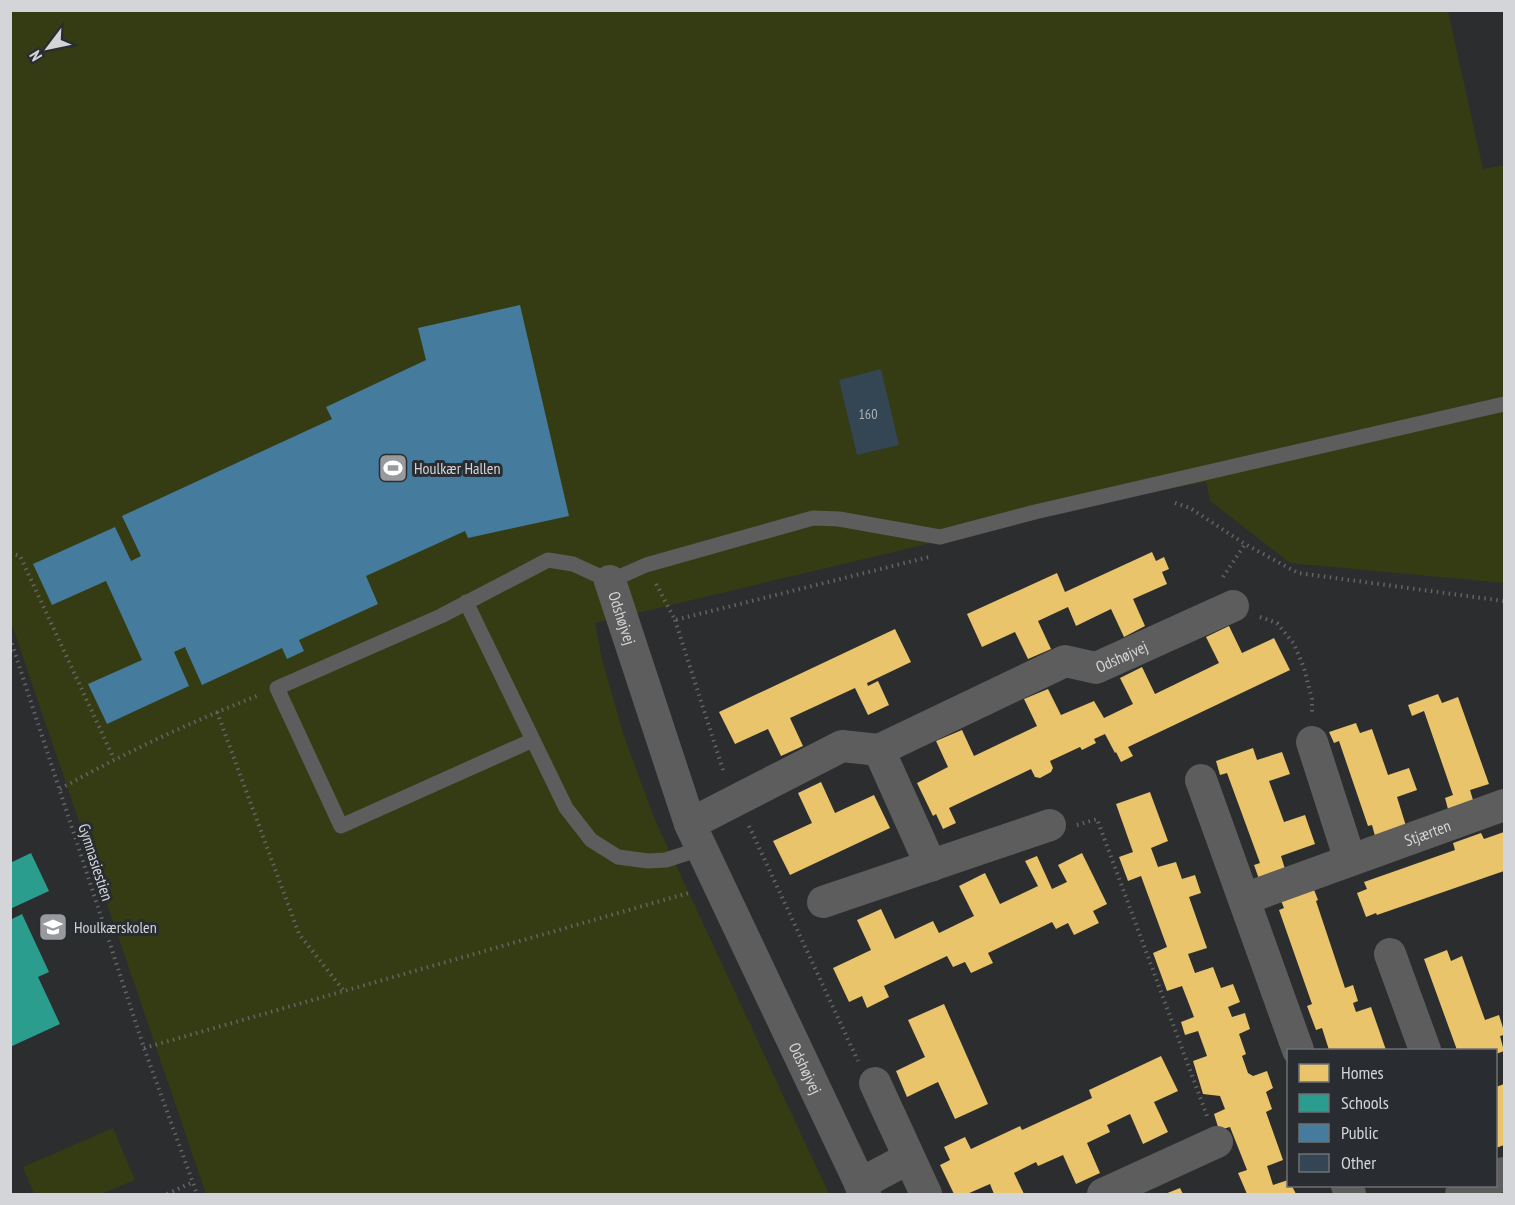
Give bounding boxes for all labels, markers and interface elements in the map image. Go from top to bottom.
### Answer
north arrow [18,18,78,78]
text: N [25,47,46,65]
house number: 160 [859,405,877,423]
sports icon: Houlkær Hallen [377,452,409,484]
place label: Houlkær Hallen [414,458,500,478]
street label: Odshøjvej [604,589,640,647]
street label: Odshøjvej [1092,636,1151,677]
street label: Stjærten [1402,815,1453,850]
street label: Gymnasiestien [74,821,118,903]
school or university icon: Houlkærskolen [37,911,69,943]
place label: Houlkærskolen [74,917,157,937]
street label: Odshøjvej [785,1039,826,1097]
legend [1287,1049,1497,1187]
text: Homes [1341,1061,1384,1084]
text: Schools [1341,1091,1389,1114]
text: Public [1341,1121,1379,1144]
text: Other [1341,1151,1376,1174]

